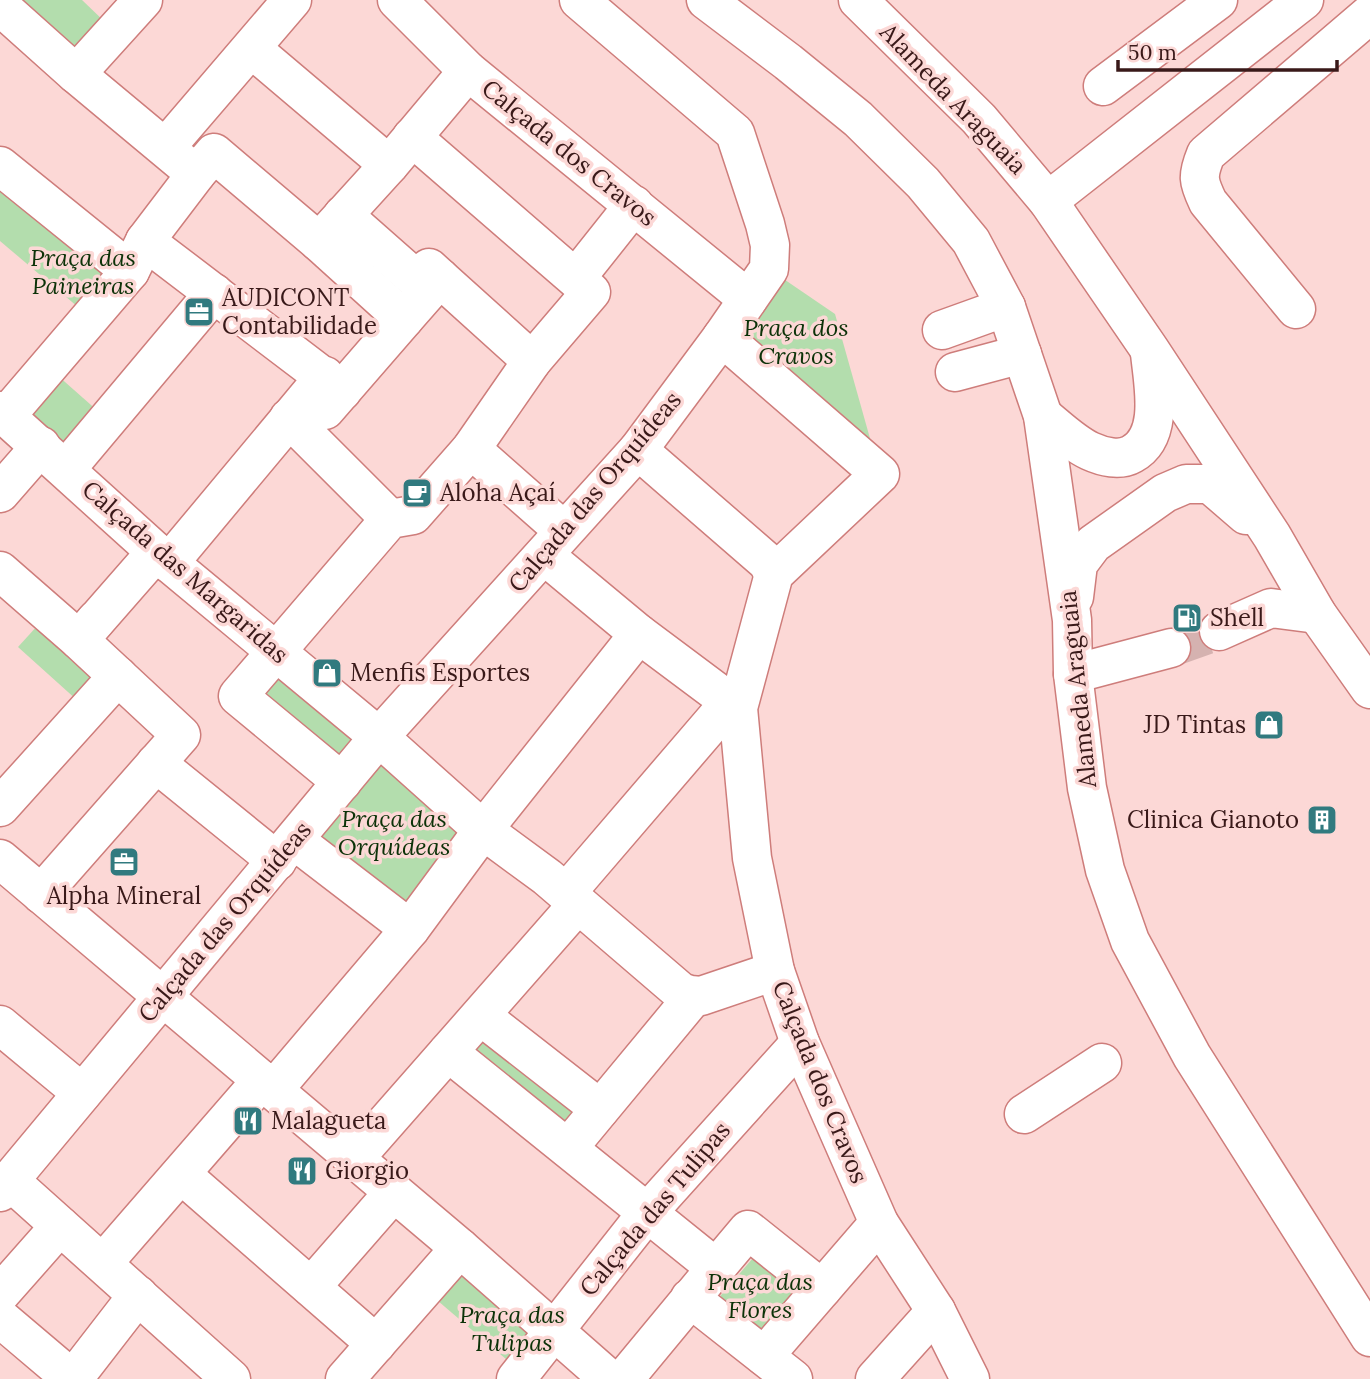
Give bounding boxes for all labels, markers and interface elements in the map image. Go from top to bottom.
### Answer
street label: Alameda Araguaia [873,16,1033,181]
scale bar [1118,28,1337,72]
text: 50 m [1128,39,1177,66]
street label: Calçada dos Cravos [476,73,663,233]
park label: Praça das Paineiras [30,242,136,301]
place label: AUDICONT Contabilidade [221,282,377,341]
office icon: AUDICONT Contabilidade [182,295,216,329]
park label: Praça dos Cravos [744,312,848,371]
street label: Calçada das Orquídeas [501,385,688,599]
street label: Calçada das Margaridas [76,474,295,670]
cafe icon: Aloha Açaí [400,476,434,510]
place label: Aloha Açaí [439,477,556,508]
street label: Alameda Araguaia [1052,589,1103,790]
fuel station icon: Shell [1170,601,1204,635]
place label: Shell [1210,602,1264,633]
shop icon: Menfis Esportes [310,656,344,690]
place label: Menfis Esportes [350,657,530,688]
shop icon: JD Tintas [1252,708,1286,742]
place label: JD Tintas [1143,709,1246,740]
park label: Praça das Orquídeas [338,803,450,862]
building icon: Clinica Gianoto [1305,803,1339,837]
place label: Clinica Gianoto [1127,804,1299,835]
street label: Calçada das Orquídeas [131,815,318,1029]
office icon: Alpha Mineral [107,845,141,879]
place label: Alpha Mineral [46,880,201,911]
street label: Calçada dos Cravos [766,976,875,1188]
restaurant icon: Malagueta [231,1104,265,1138]
place label: Malagueta [271,1105,386,1136]
street label: Calçada das Tulipas [573,1115,737,1302]
restaurant icon: Giorgio [285,1154,319,1188]
place label: Giorgio [325,1155,409,1186]
park label: Praça das Flores [707,1266,813,1325]
park label: Praça das Tulipas [459,1299,565,1358]

